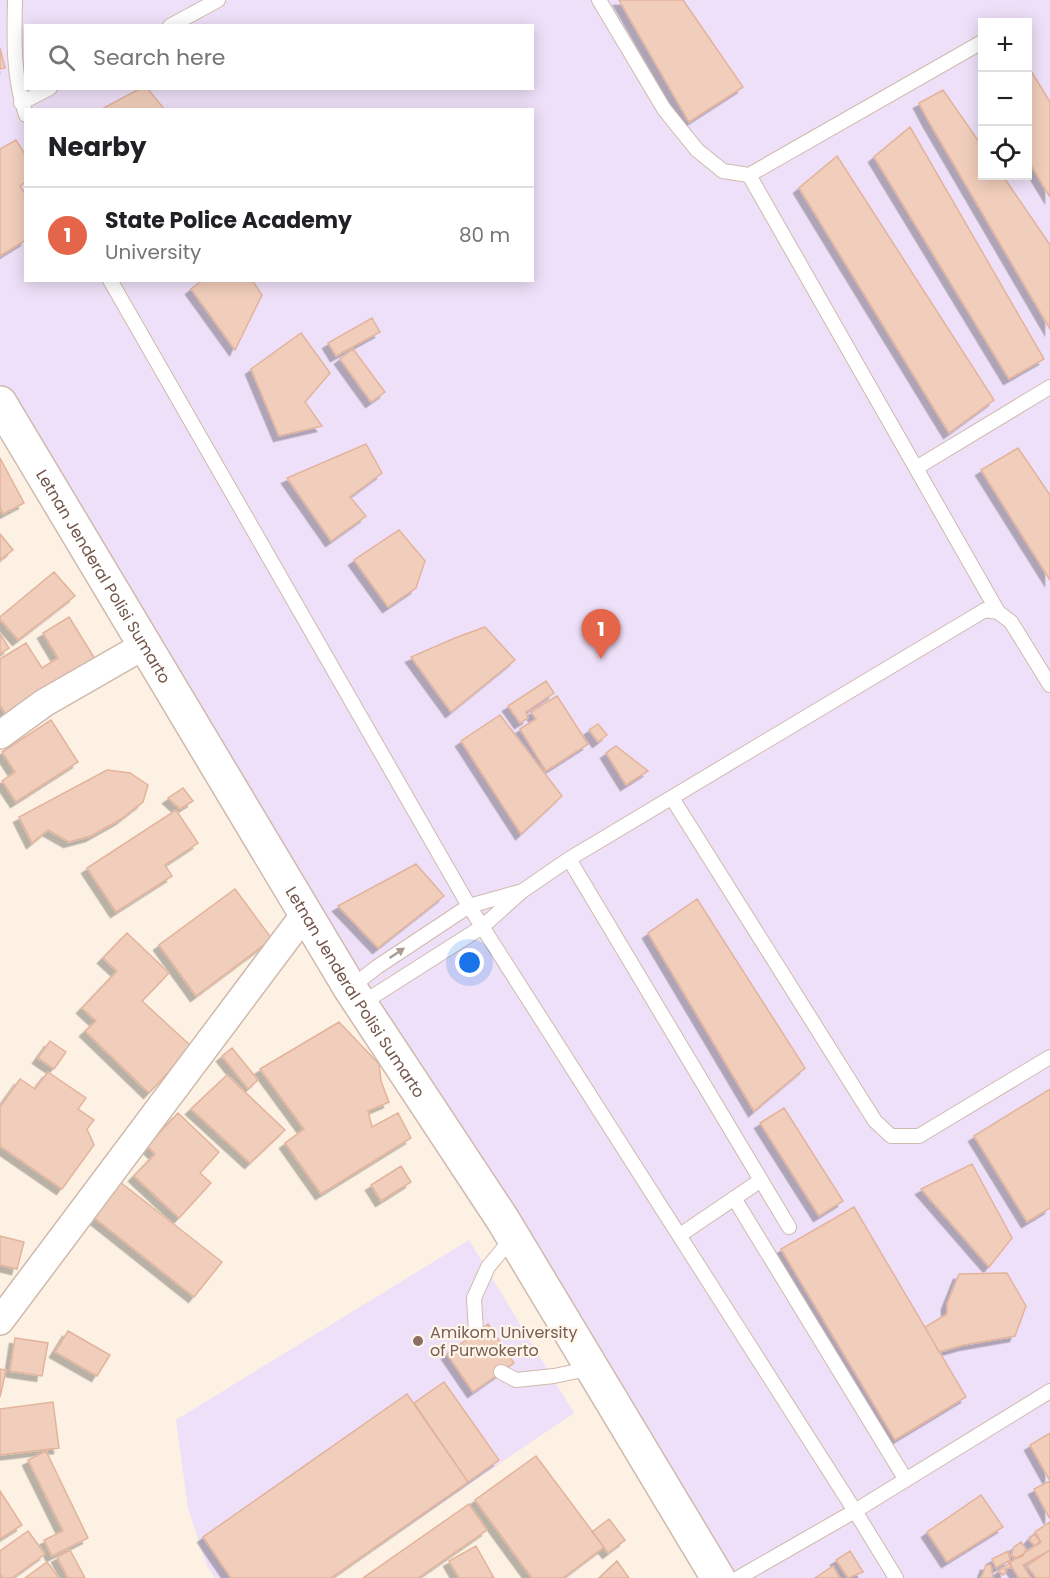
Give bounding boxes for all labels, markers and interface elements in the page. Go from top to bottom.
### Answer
map controls [978,18,1032,180]
button: + [978,18,1032,72]
search box [24,24,534,90]
icon: search [45,41,78,74]
text: Search here [93,42,226,73]
button: − [978,72,1032,126]
button: locate [978,126,1032,180]
text: Nearby [48,129,146,165]
text: State Police Academy [105,205,352,236]
text: 1 [64,221,71,249]
text: 80 m [459,221,510,249]
text: University [105,238,201,266]
street label: Letnan Jenderal Polisi Sumarto [30,465,176,688]
pin: 1 [582,610,620,659]
street label: Letnan Jenderal Polisi Sumarto [280,882,430,1102]
one-way arrow [389,948,405,959]
your location [455,948,484,977]
place label: Amikom University of Purwokerto [430,1321,577,1362]
marker: Amikom University of Purwokerto [411,1334,425,1348]

